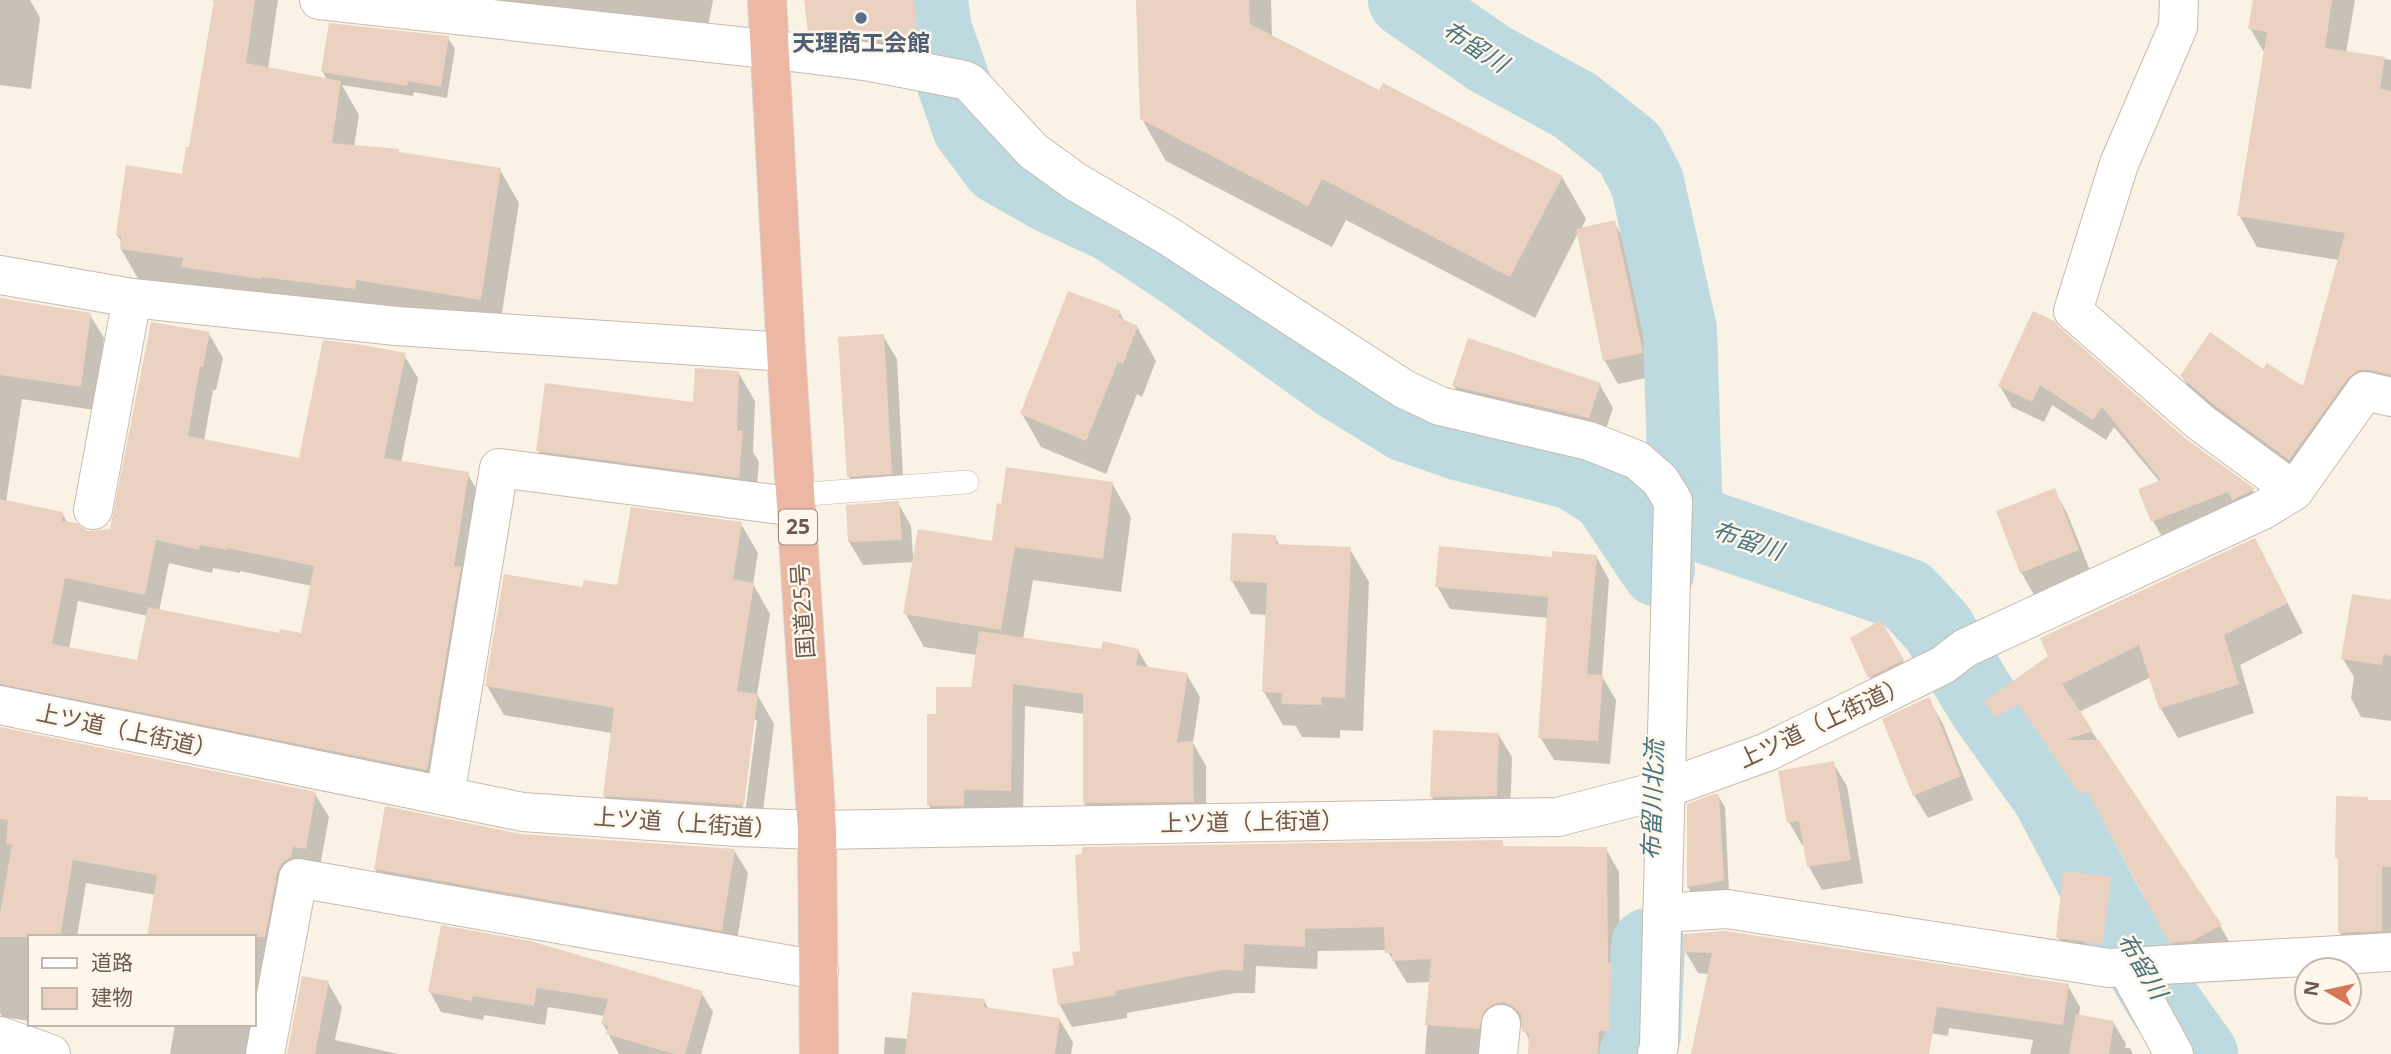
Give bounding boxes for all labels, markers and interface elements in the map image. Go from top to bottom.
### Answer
marker: 天理商工会館 [853,10,869,26]
water label: 布留川 [1437,12,1518,81]
place label: 天理商工会館 [792,26,930,58]
road number: 25 [779,510,817,544]
water label: 布留川 [1709,512,1791,568]
street label: 国道25号 [783,562,821,660]
street label: 上ツ道（上街道） [1732,668,1913,774]
street label: 上ツ道（上街道） [34,695,221,765]
water label: 布留川北流 [1633,735,1670,860]
street label: 上ツ道（上街道） [592,800,778,844]
street label: 上ツ道（上街道） [1160,803,1344,839]
water label: 布留川 [2111,926,2178,1007]
legend [28,935,256,1026]
text: 道路 [91,948,133,976]
north arrow [2293,956,2363,1026]
text: N [2297,979,2325,998]
text: 建物 [91,983,133,1011]

